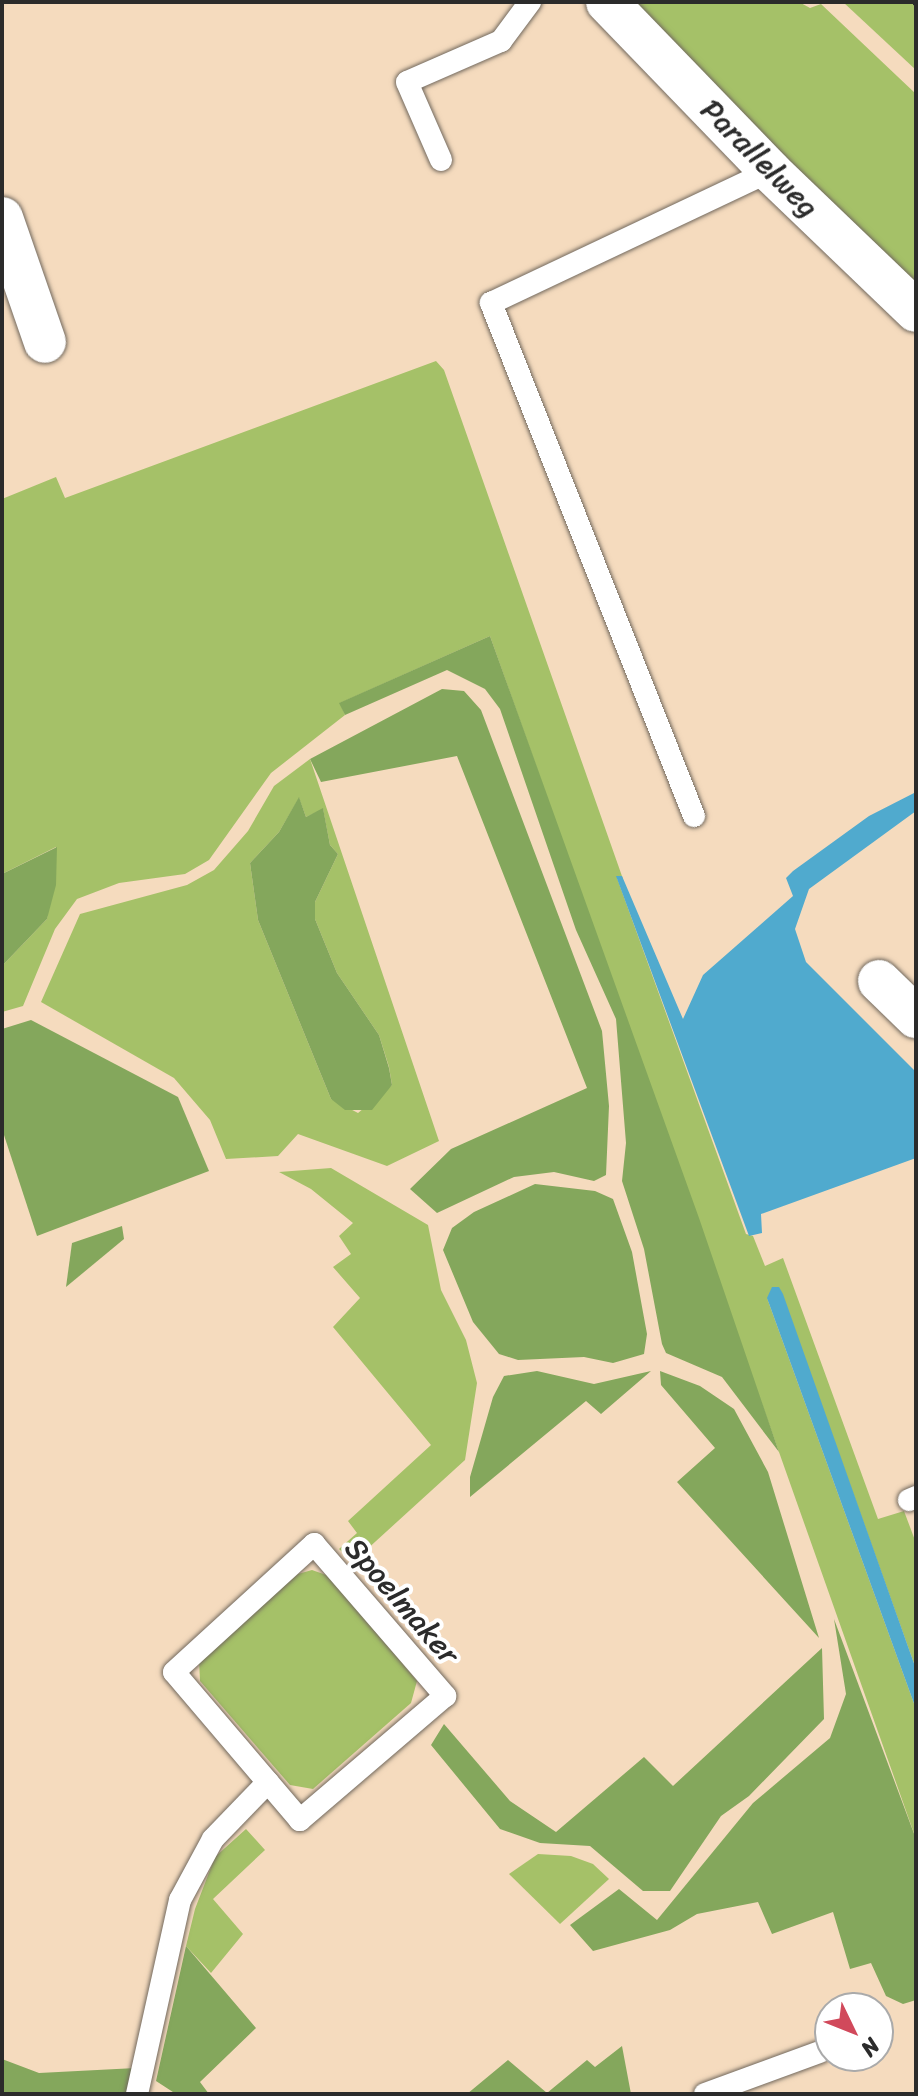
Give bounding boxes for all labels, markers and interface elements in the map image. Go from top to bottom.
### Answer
street label: Parallelweg [694,92,826,224]
street label: Spoelmaker [337,1530,467,1672]
north arrow [814,1992,894,2072]
text: N [851,2028,890,2066]

